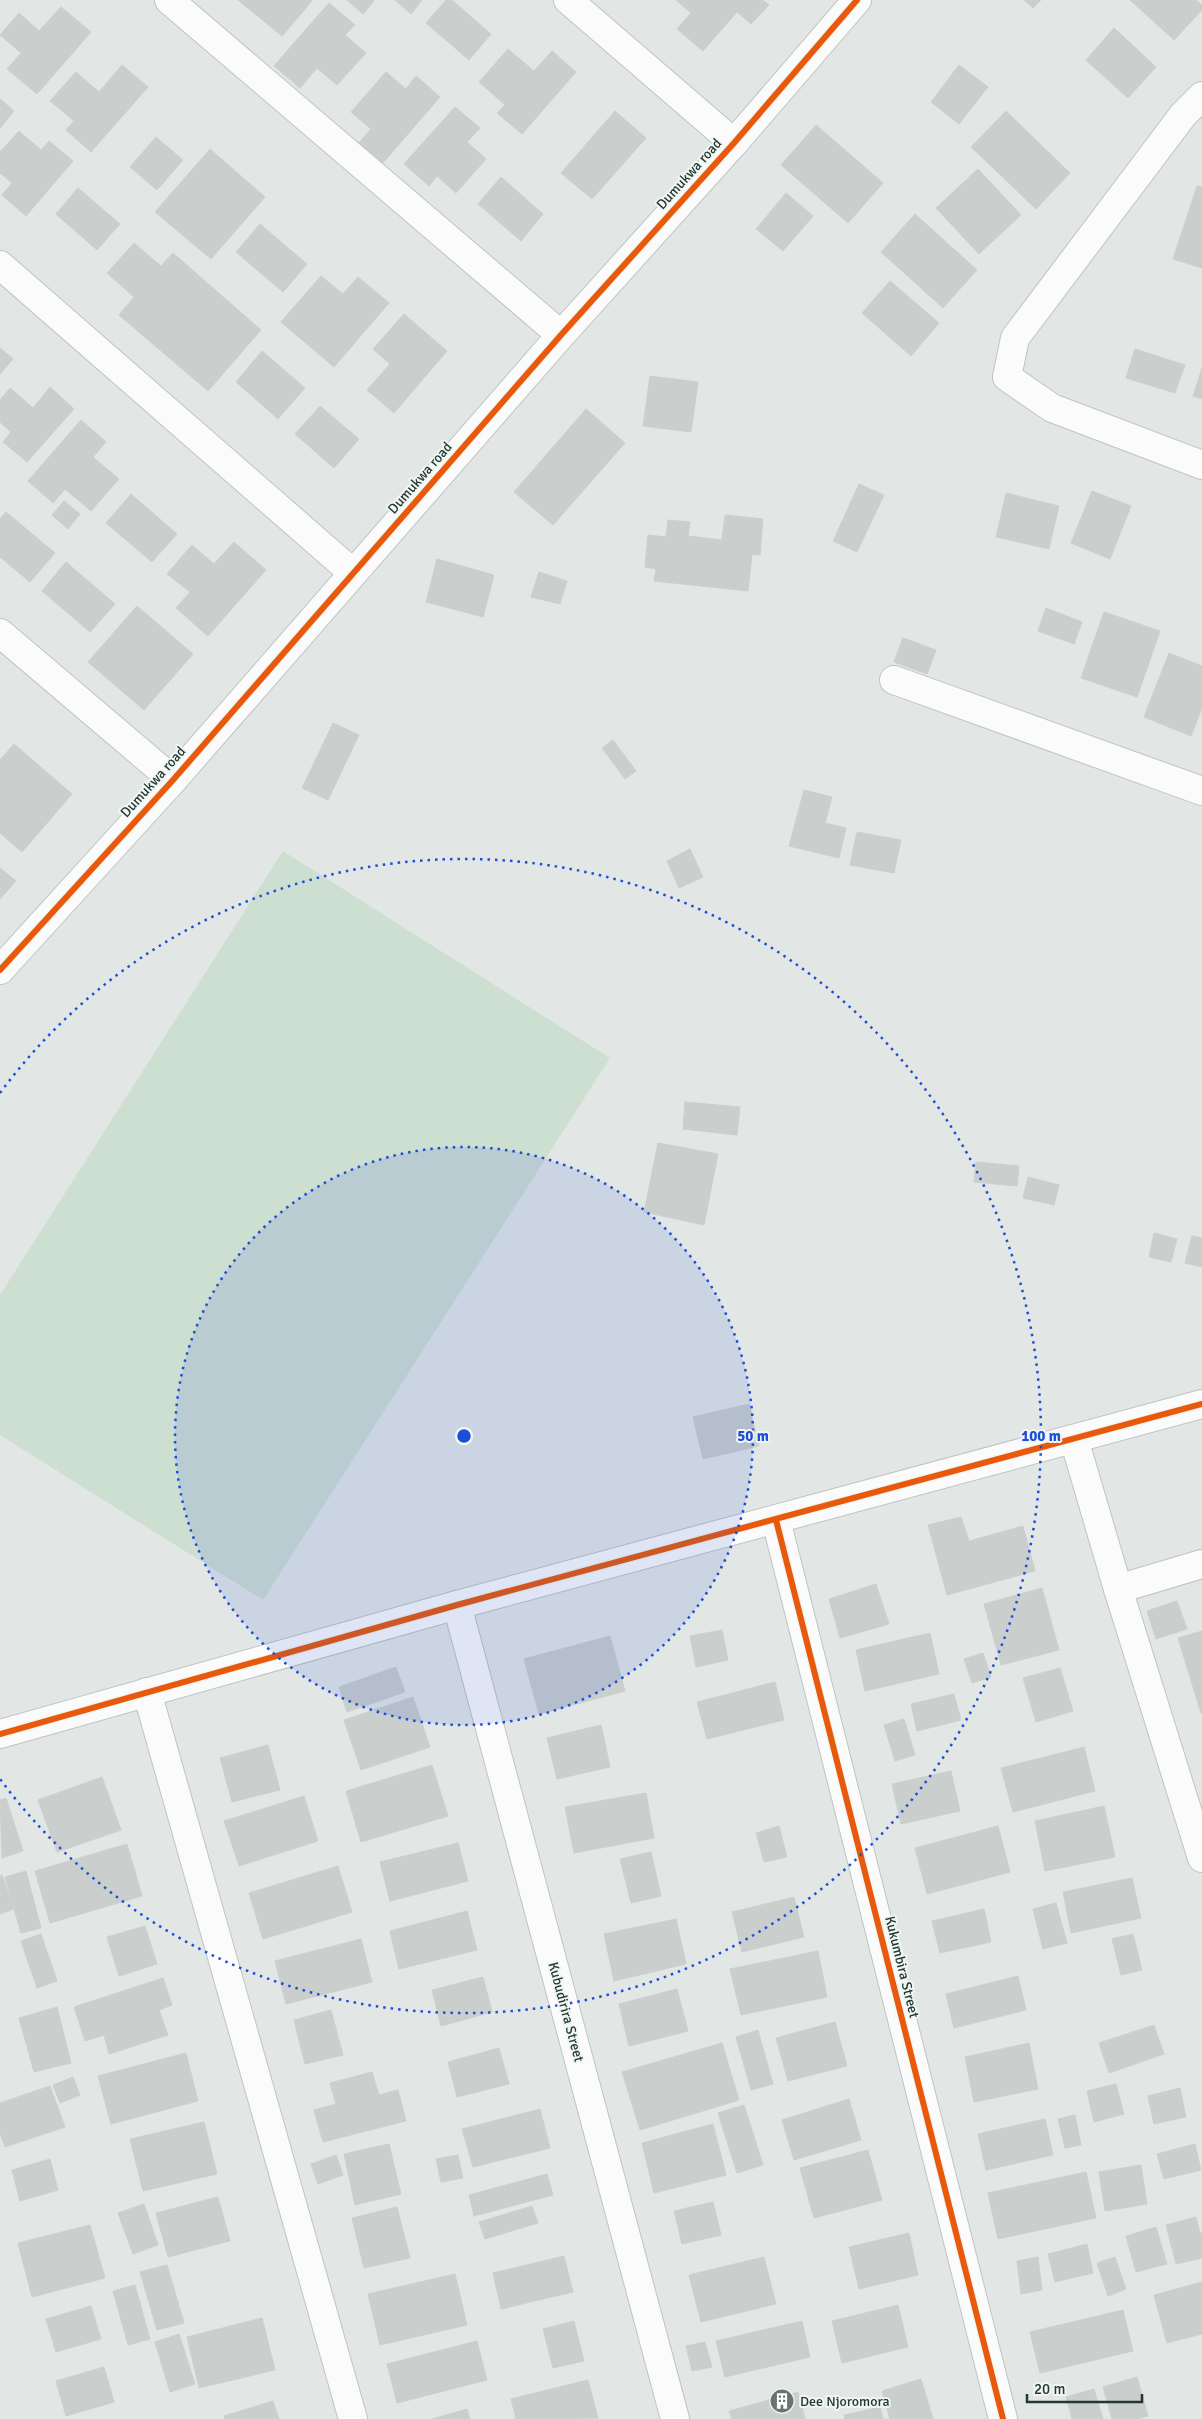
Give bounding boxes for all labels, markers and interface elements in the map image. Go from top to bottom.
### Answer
street label: Dumukwa road [653,135,725,213]
street label: Dumukwa road [384,439,456,517]
street label: Dumukwa road [117,743,189,821]
centre of rings [455,1427,473,1445]
text: 50 m [737,1427,769,1445]
text: 100 m [1021,1427,1061,1445]
street label: Kukumbira Street [881,1914,923,2020]
street label: Kubudirira Street [544,1960,588,2064]
scale bar [1027,2372,1142,2404]
text: 20 m [1034,2380,1065,2398]
building icon: Dee Njoromora [769,2388,795,2414]
place label: Dee Njoromora [800,2393,890,2410]

